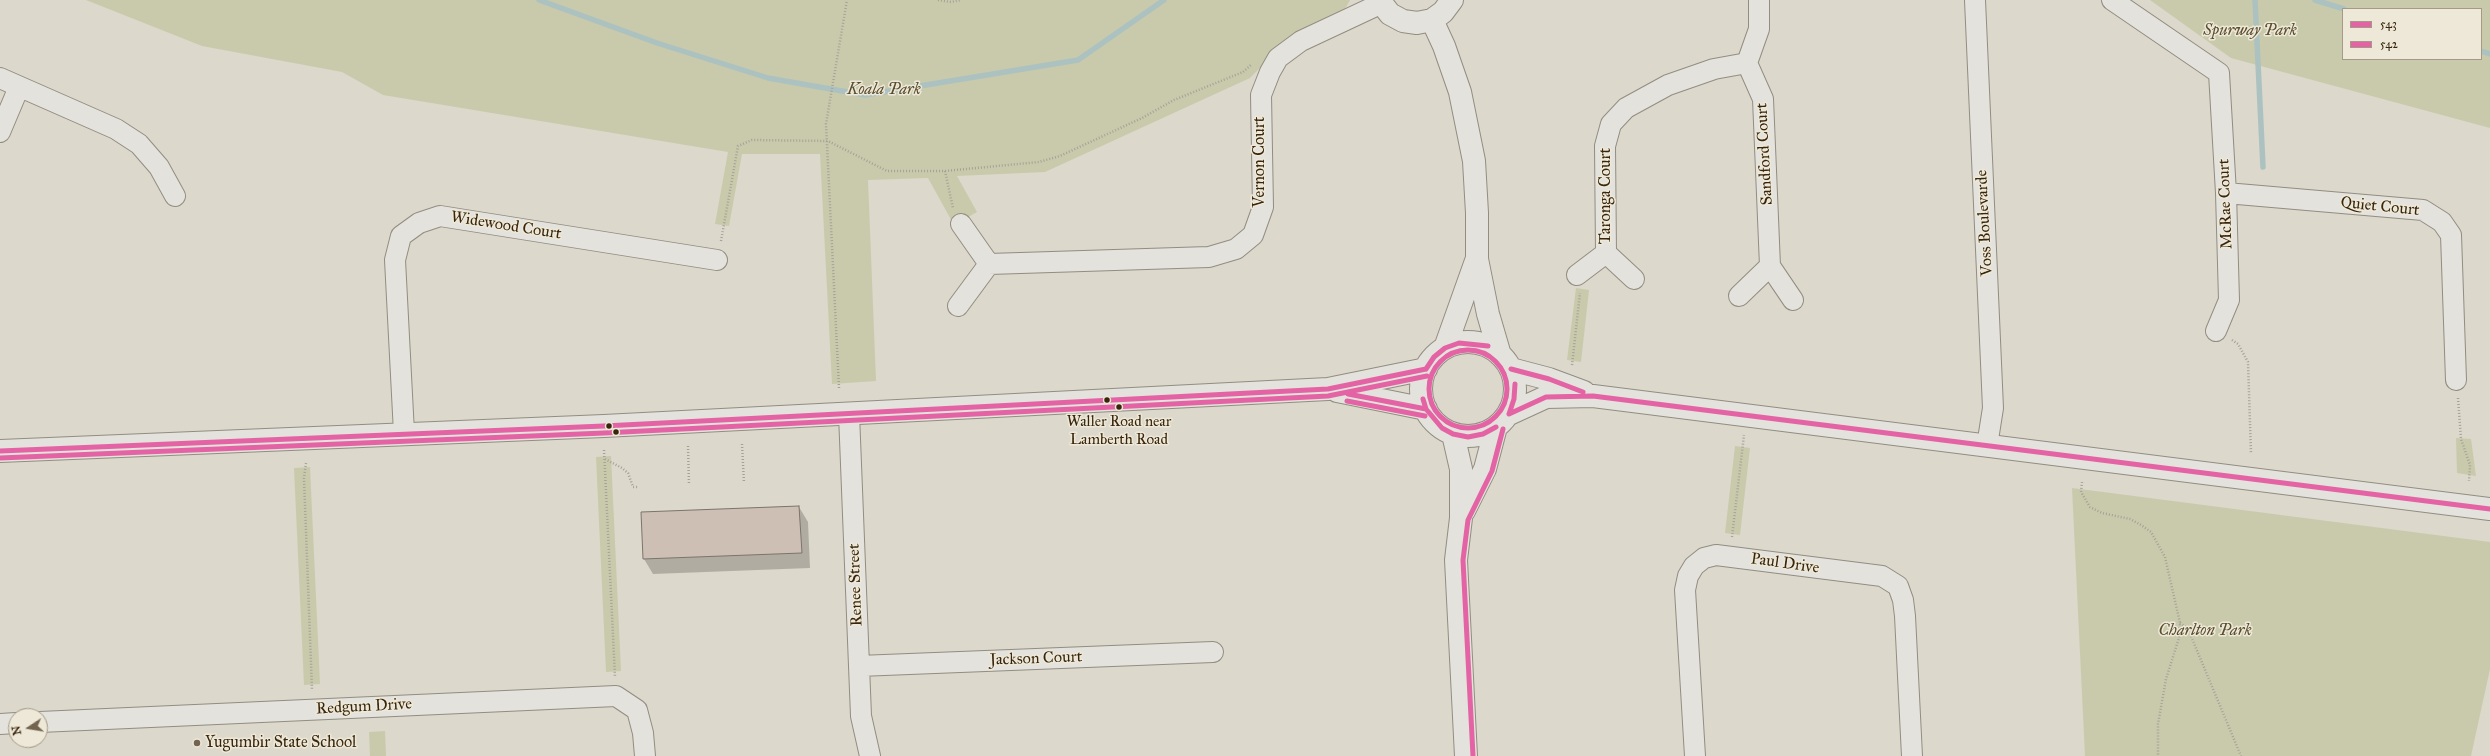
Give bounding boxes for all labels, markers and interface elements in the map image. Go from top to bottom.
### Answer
legend [2342,8,2482,60]
text: 543 [2380,17,2397,31]
park label: Spurway Park [2203,21,2297,41]
text: 542 [2380,37,2398,51]
park label: Koala Park [847,80,921,100]
street label: Sandford Court [1753,102,1777,206]
street label: Vernon Court [1250,117,1270,207]
street label: Taronga Court [1596,148,1616,244]
street label: McRae Court [2215,158,2237,250]
street label: Voss Boulevarde [1973,169,1997,277]
street label: Quiet Court [2340,193,2420,221]
street label: Widewood Court [449,208,563,244]
unlabelled marker [1102,395,1112,405]
marker: Waller Road near Lamberth Road [1114,402,1124,412]
place label: Waller Road near Lamberth Road [1067,413,1171,448]
unlabelled marker [604,421,614,431]
unlabelled marker [611,427,621,437]
street label: Renee Street [845,543,867,627]
street label: Paul Drive [1750,550,1820,578]
park label: Charlton Park [2159,621,2251,641]
street label: Jackson Court [989,648,1083,670]
street label: Redgum Drive [316,695,412,719]
north arrow [8,708,48,748]
text: N [9,724,24,736]
place label: Yugumbir State School [205,733,356,753]
marker: Yugumbir State School [192,738,202,748]

